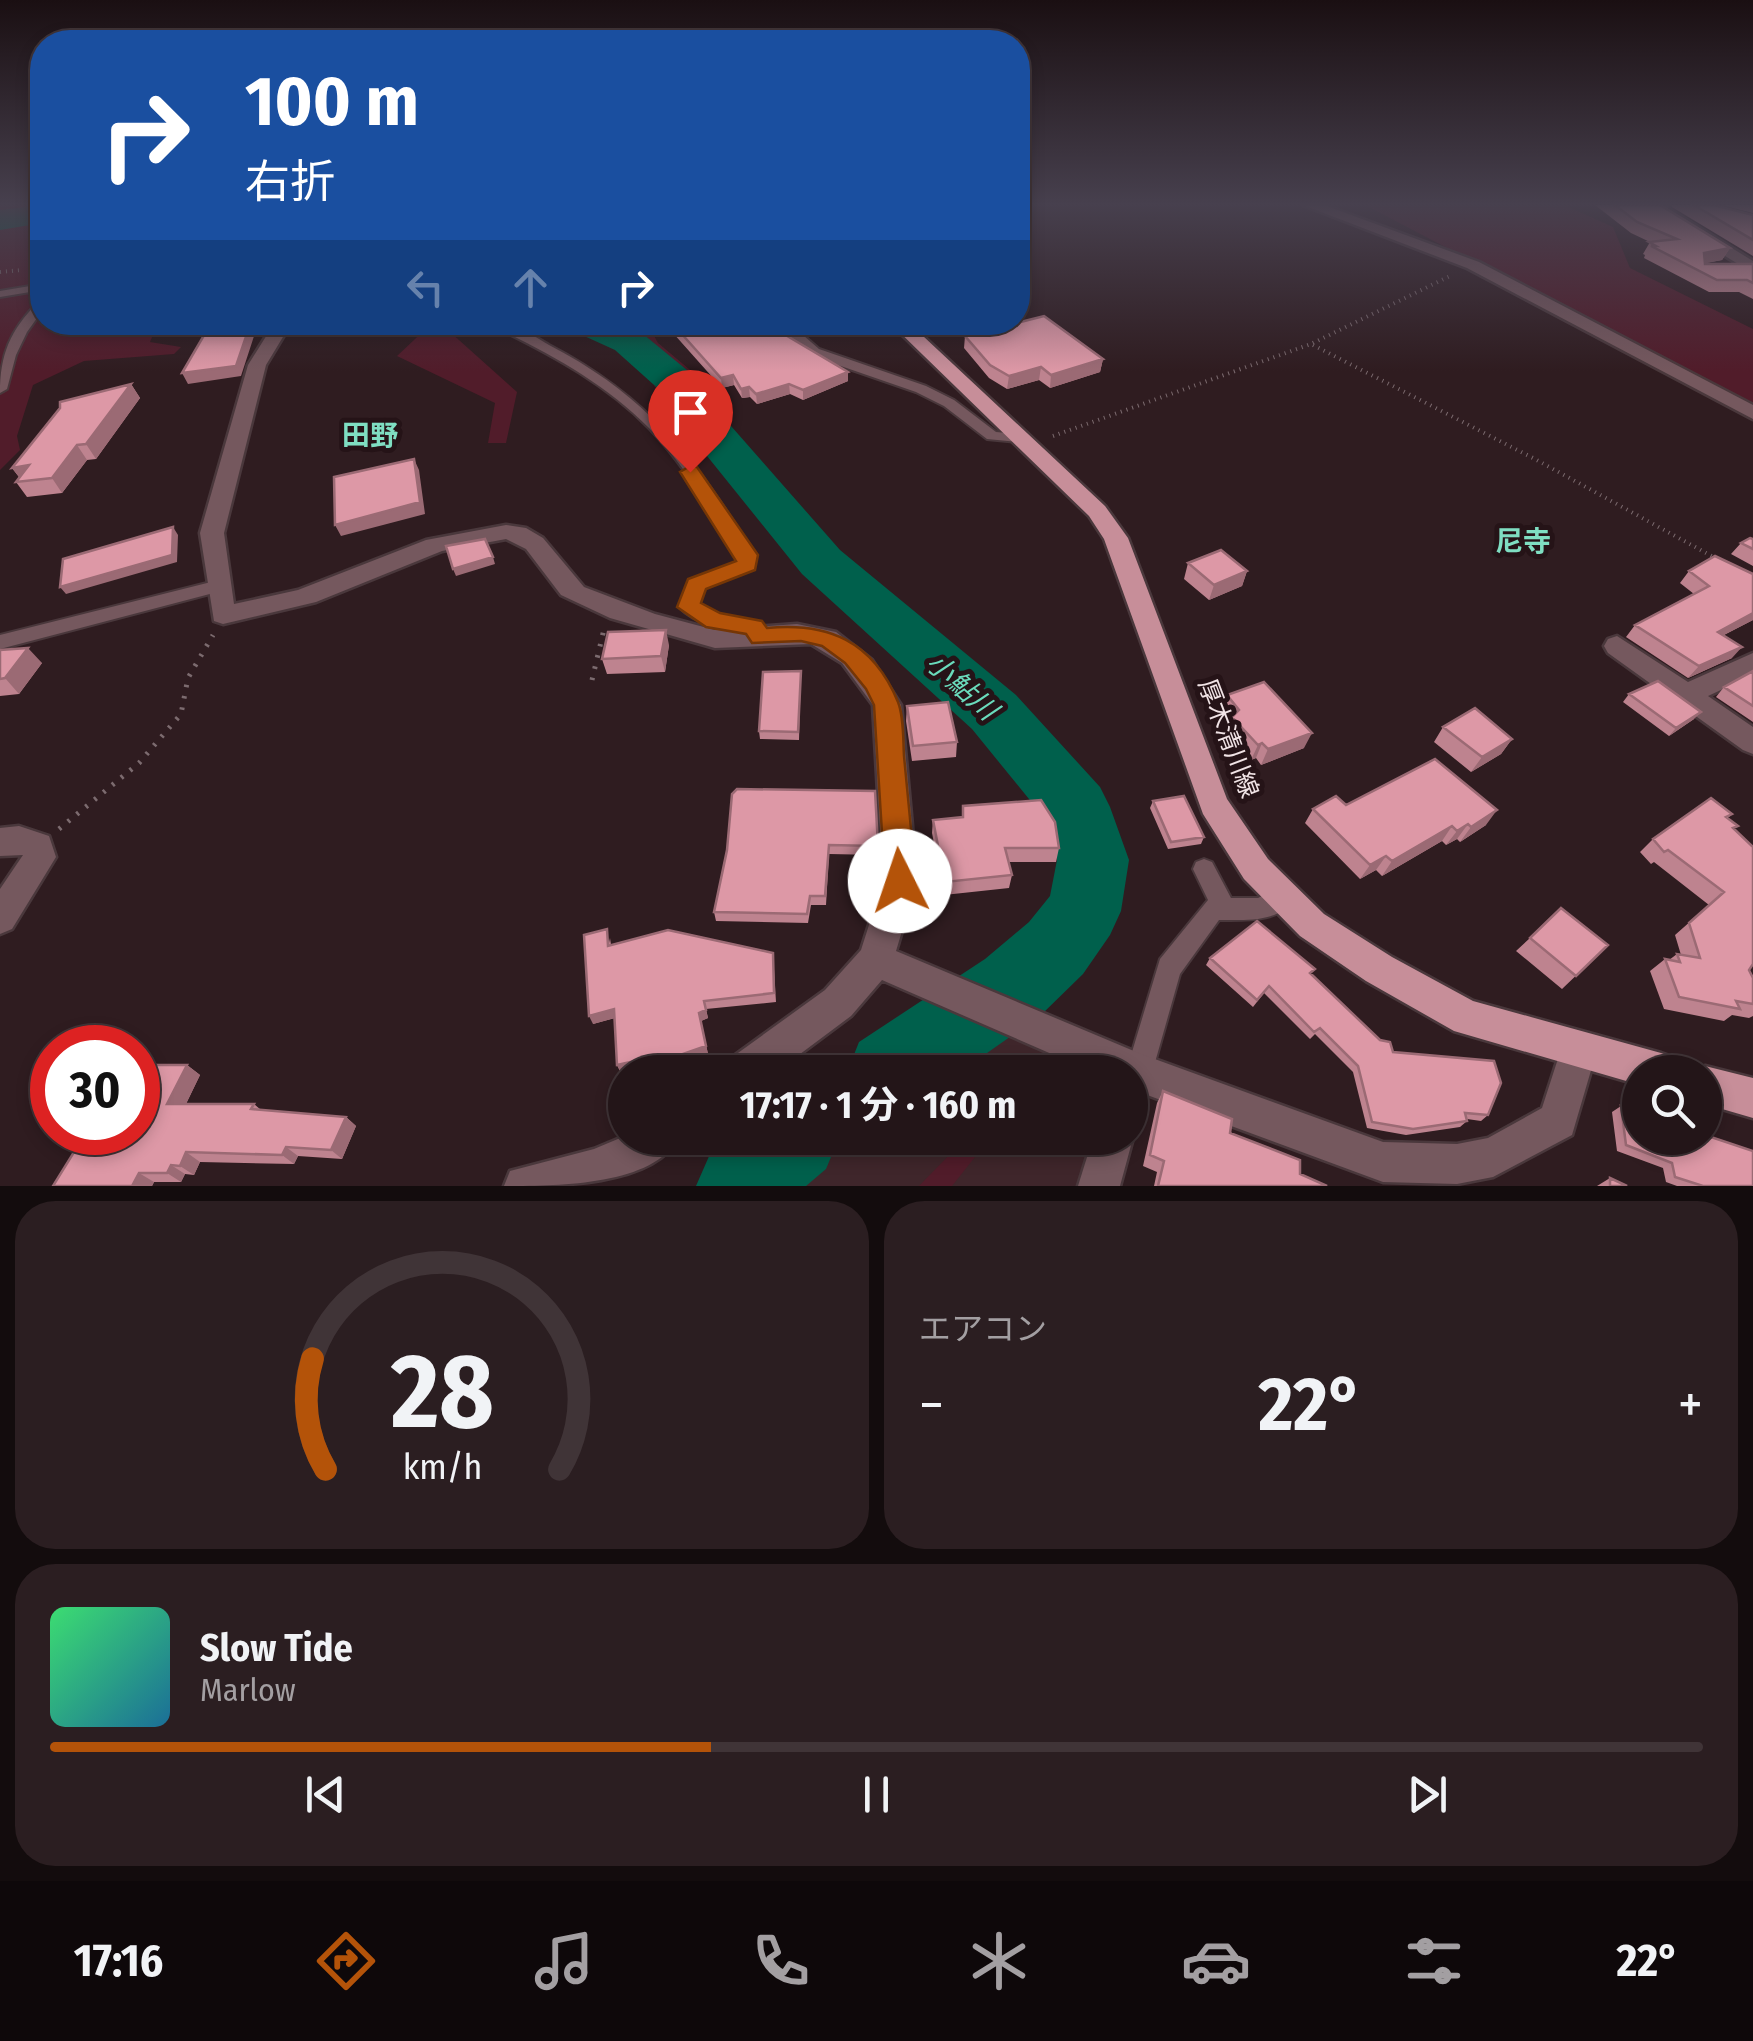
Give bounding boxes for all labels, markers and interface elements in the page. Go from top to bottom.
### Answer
text: 100 m [245,60,419,144]
icon: right [80,70,210,200]
text: 右折 [245,155,335,209]
icon: left [398,260,453,315]
icon: ahead [503,260,558,315]
icon: right [608,260,663,315]
pin [648,370,733,473]
icon: arrive [663,385,718,440]
district label: 田野 [342,419,398,452]
district label: 尼寺 [1495,525,1551,558]
water label: 小鮎川 [919,646,1006,729]
street label: 厚木清川線 [1192,675,1264,802]
position arrow [848,829,952,933]
speed limit sign: 30 [30,1025,160,1155]
map controls [1622,1055,1722,1155]
button: search [1622,1055,1722,1155]
text: 17:17 · 1 分 · 160 m [740,1082,1016,1128]
text: エアコン [919,1310,1047,1348]
text: 28 [389,1330,494,1455]
text: 22° [1259,1360,1363,1450]
text: − [919,1372,944,1438]
text: + [1678,1372,1703,1438]
text: km/h [402,1446,482,1488]
text: Slow Tide [200,1625,353,1671]
text: Marlow [200,1671,296,1709]
icon: previous [298,1767,353,1822]
icon: pause [849,1767,904,1822]
icon: next [1400,1767,1455,1822]
icon: directions [311,1926,381,1996]
icon: music [529,1926,599,1996]
icon: phone [746,1926,816,1996]
icon: climate [964,1926,1034,1996]
icon: car [1181,1926,1251,1996]
icon: filters [1399,1926,1469,1996]
text: 17:16 [74,1934,163,1988]
text: 22° [1616,1934,1679,1988]

